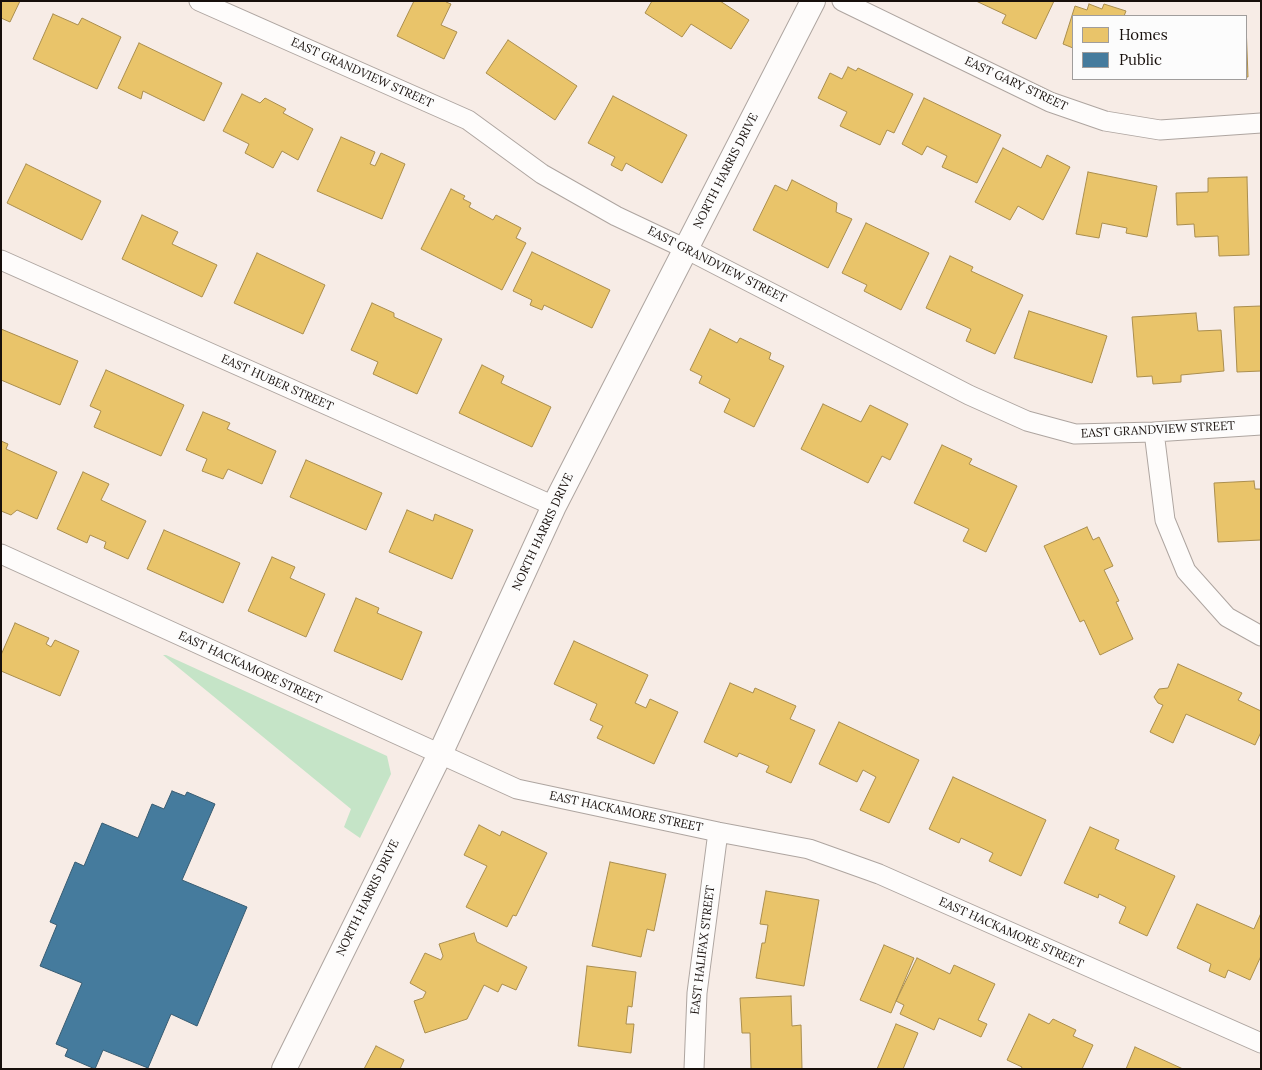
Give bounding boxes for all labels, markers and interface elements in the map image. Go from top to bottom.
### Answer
legend [1072,15,1247,80]
text: Homes [1119,25,1168,44]
street label: EAST GRANDVIEW STREET [289,35,435,111]
text: Public [1119,50,1162,69]
street label: EAST GARY STREET [962,54,1070,114]
street label: NORTH HARRIS DRIVE [691,111,761,231]
street label: EAST GRANDVIEW STREET [645,224,789,306]
street label: EAST HUBER STREET [219,352,335,414]
street label: EAST GRANDVIEW STREET [1081,419,1235,441]
street label: NORTH HARRIS DRIVE [509,471,577,593]
street label: EAST HACKAMORE STREET [176,628,324,708]
street label: EAST HACKAMORE STREET [548,789,704,835]
street label: NORTH HARRIS DRIVE [334,837,402,959]
street label: EAST HALIFAX STREET [688,885,718,1015]
street label: EAST HACKAMORE STREET [937,895,1085,971]

